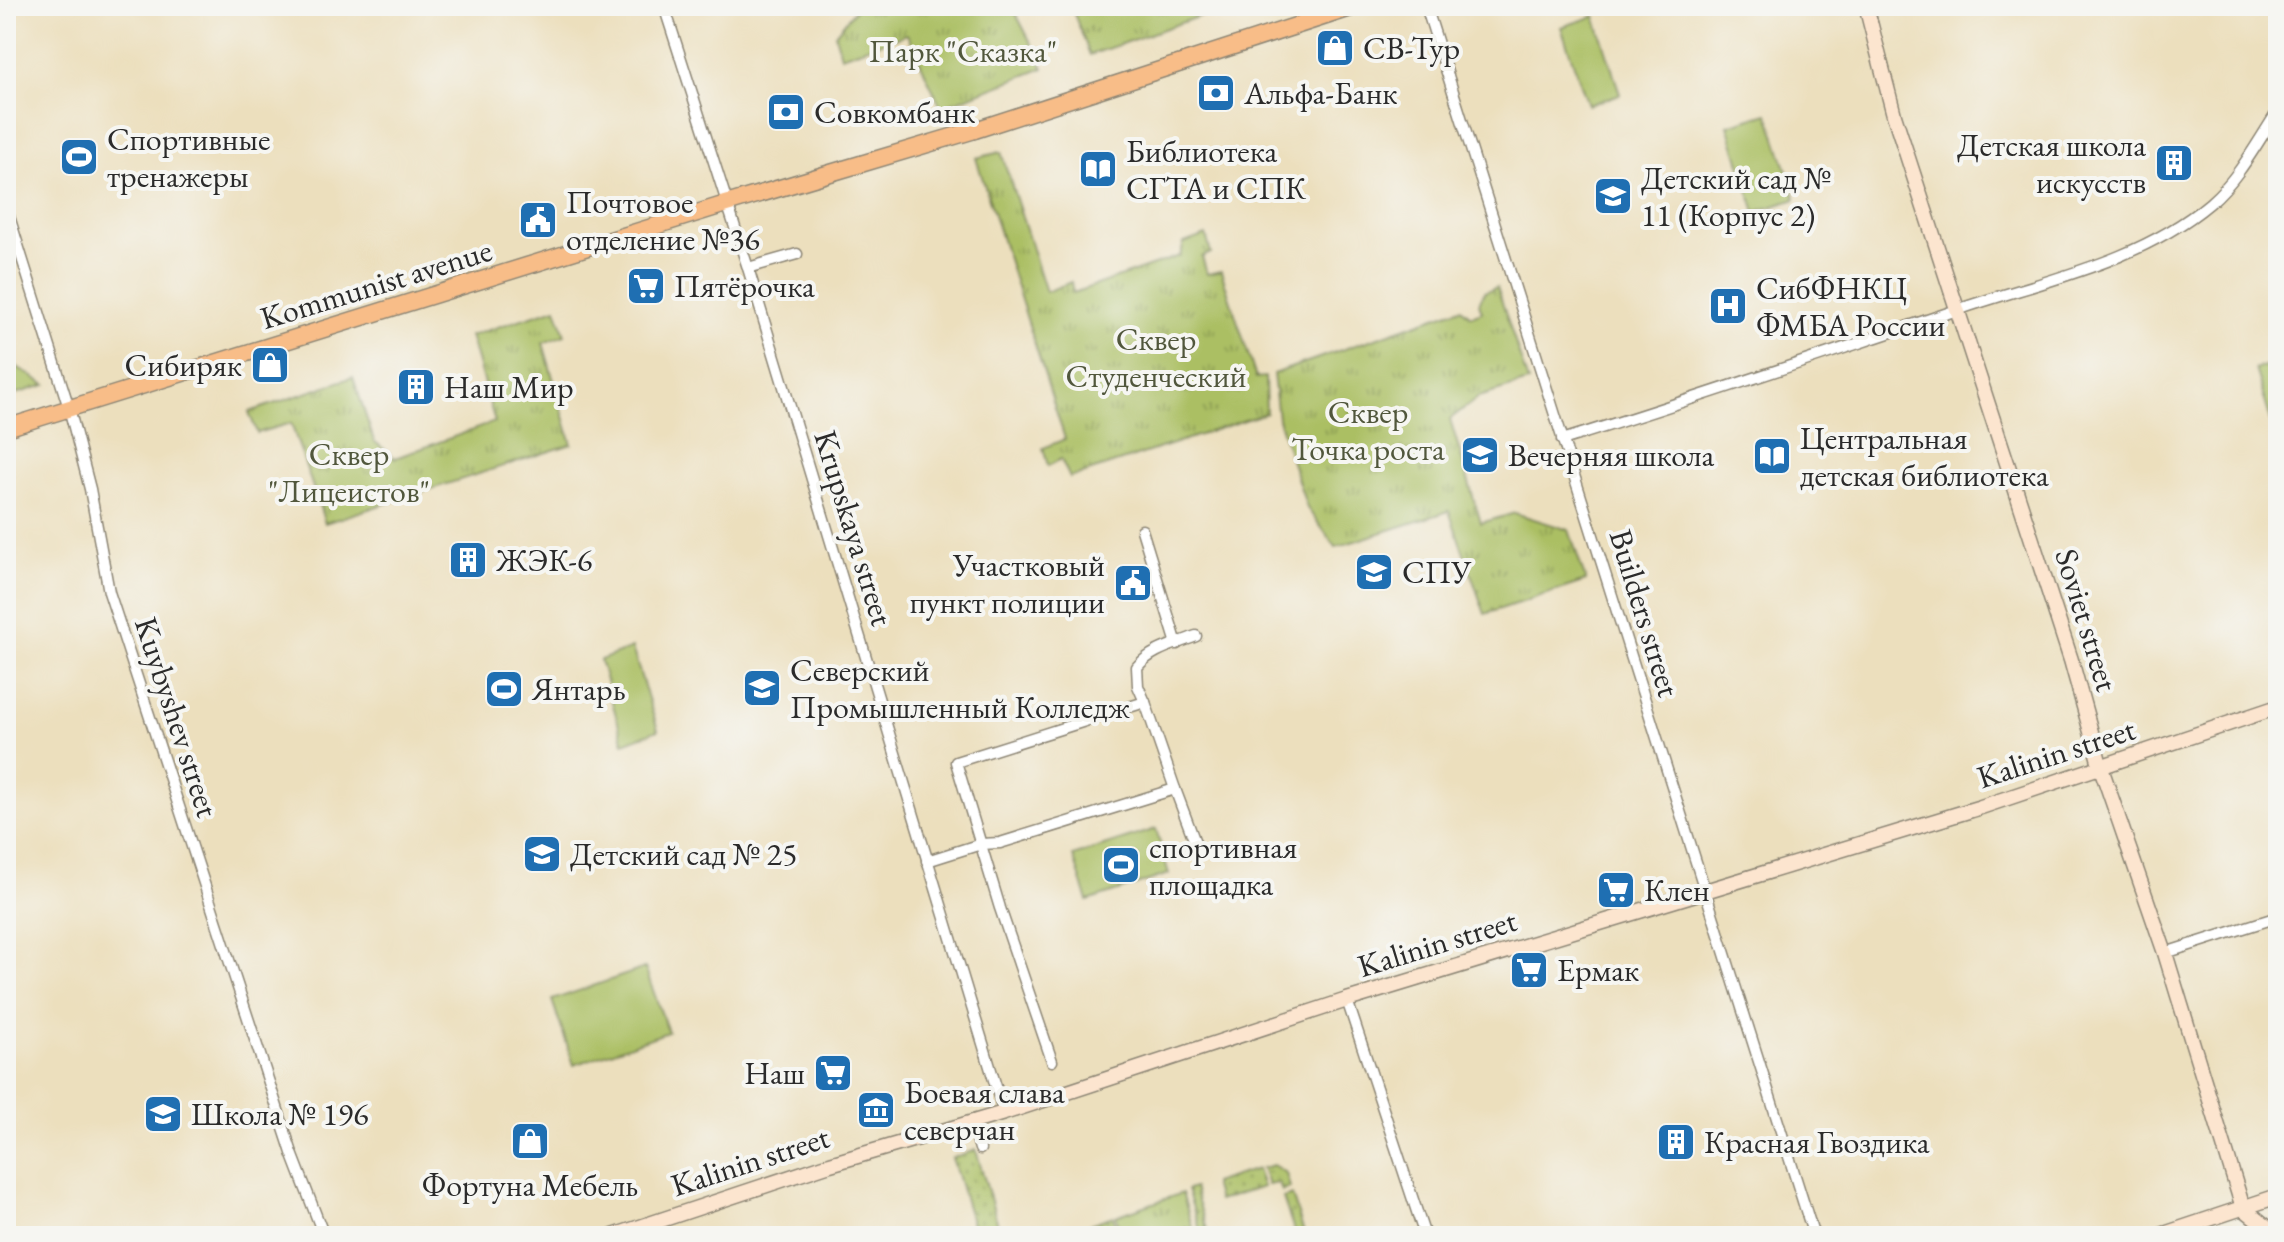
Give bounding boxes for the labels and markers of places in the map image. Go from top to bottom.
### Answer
shop icon: СВ-Тур [1314,27,1356,69]
place label: СВ-Тур [1363,27,1460,69]
bank icon: Альфа-Банк [1195,72,1237,114]
place label: Альфа-Банк [1243,72,1398,114]
bank icon: Совкомбанк [765,91,807,133]
place label: Совкомбанк [814,91,976,133]
place label: Спортивные тренажеры [107,118,271,197]
place label: Детская школа искусств [1957,124,2146,203]
place label: Библиотека СГТА и СПК [1126,130,1307,209]
sports icon: Спортивные тренажеры [58,136,100,178]
building icon: Детская школа искусств [2153,142,2195,184]
library icon: Библиотека СГТА и СПК [1077,148,1119,190]
place label: Детский сад № 11 (Корпус 2) [1641,157,1831,236]
school or university icon: Детский сад № 11 (Корпус 2) [1592,175,1634,217]
place label: Почтовое отделение №36 [566,181,760,260]
public building icon: Почтовое отделение №36 [517,199,559,241]
supermarket icon: Пятёрочка [625,265,667,307]
place label: Пятёрочка [674,265,815,307]
place label: СибФНКЦ ФМБА России [1756,267,1946,346]
hospital icon: СибФНКЦ ФМБА России [1707,285,1749,327]
place label: Сибиряк [125,344,242,386]
shop icon: Сибиряк [249,344,291,386]
building icon: Наш Мир [395,366,437,408]
place label: Наш Мир [444,366,574,408]
place label: Центральная детская библиотека [1800,417,2049,496]
school or university icon: Вечерняя школа [1459,434,1501,476]
place label: Вечерняя школа [1508,434,1715,476]
library icon: Центральная детская библиотека [1751,435,1793,477]
building icon: ЖЭК-6 [447,539,489,581]
place label: ЖЭК-6 [495,539,592,581]
place label: Участковый пункт полиции [910,544,1105,623]
school or university icon: СПУ [1353,551,1395,593]
place label: СПУ [1402,551,1472,593]
public building icon: Участковый пункт полиции [1112,562,1154,604]
place label: Северский Промышленный Колледж [790,649,1130,728]
school or university icon: Северский Промышленный Колледж [741,667,783,709]
sports icon: Янтарь [483,668,525,710]
place label: Янтарь [531,668,626,710]
place label: спортивная площадка [1149,826,1297,905]
school or university icon: Детский сад № 25 [521,833,563,875]
place label: Детский сад № 25 [570,833,797,875]
sports icon: спортивная площадка [1100,844,1142,886]
supermarket icon: Клен [1595,869,1637,911]
place label: Клен [1644,869,1710,911]
supermarket icon: Ермак [1508,949,1550,991]
place label: Ермак [1557,949,1639,991]
place label: Наш [744,1052,805,1094]
supermarket icon: Наш [812,1052,854,1094]
place label: Боевая слава северчан [904,1071,1065,1150]
museum icon: Боевая слава северчан [855,1089,897,1131]
school or university icon: Школа № 196 [142,1093,184,1135]
place label: Школа № 196 [191,1093,369,1135]
shop icon: Фортуна Мебель [509,1120,551,1162]
building icon: Красная Гвоздика [1655,1121,1697,1163]
place label: Красная Гвоздика [1704,1121,1930,1163]
place label: Фортуна Мебель [422,1164,638,1206]

